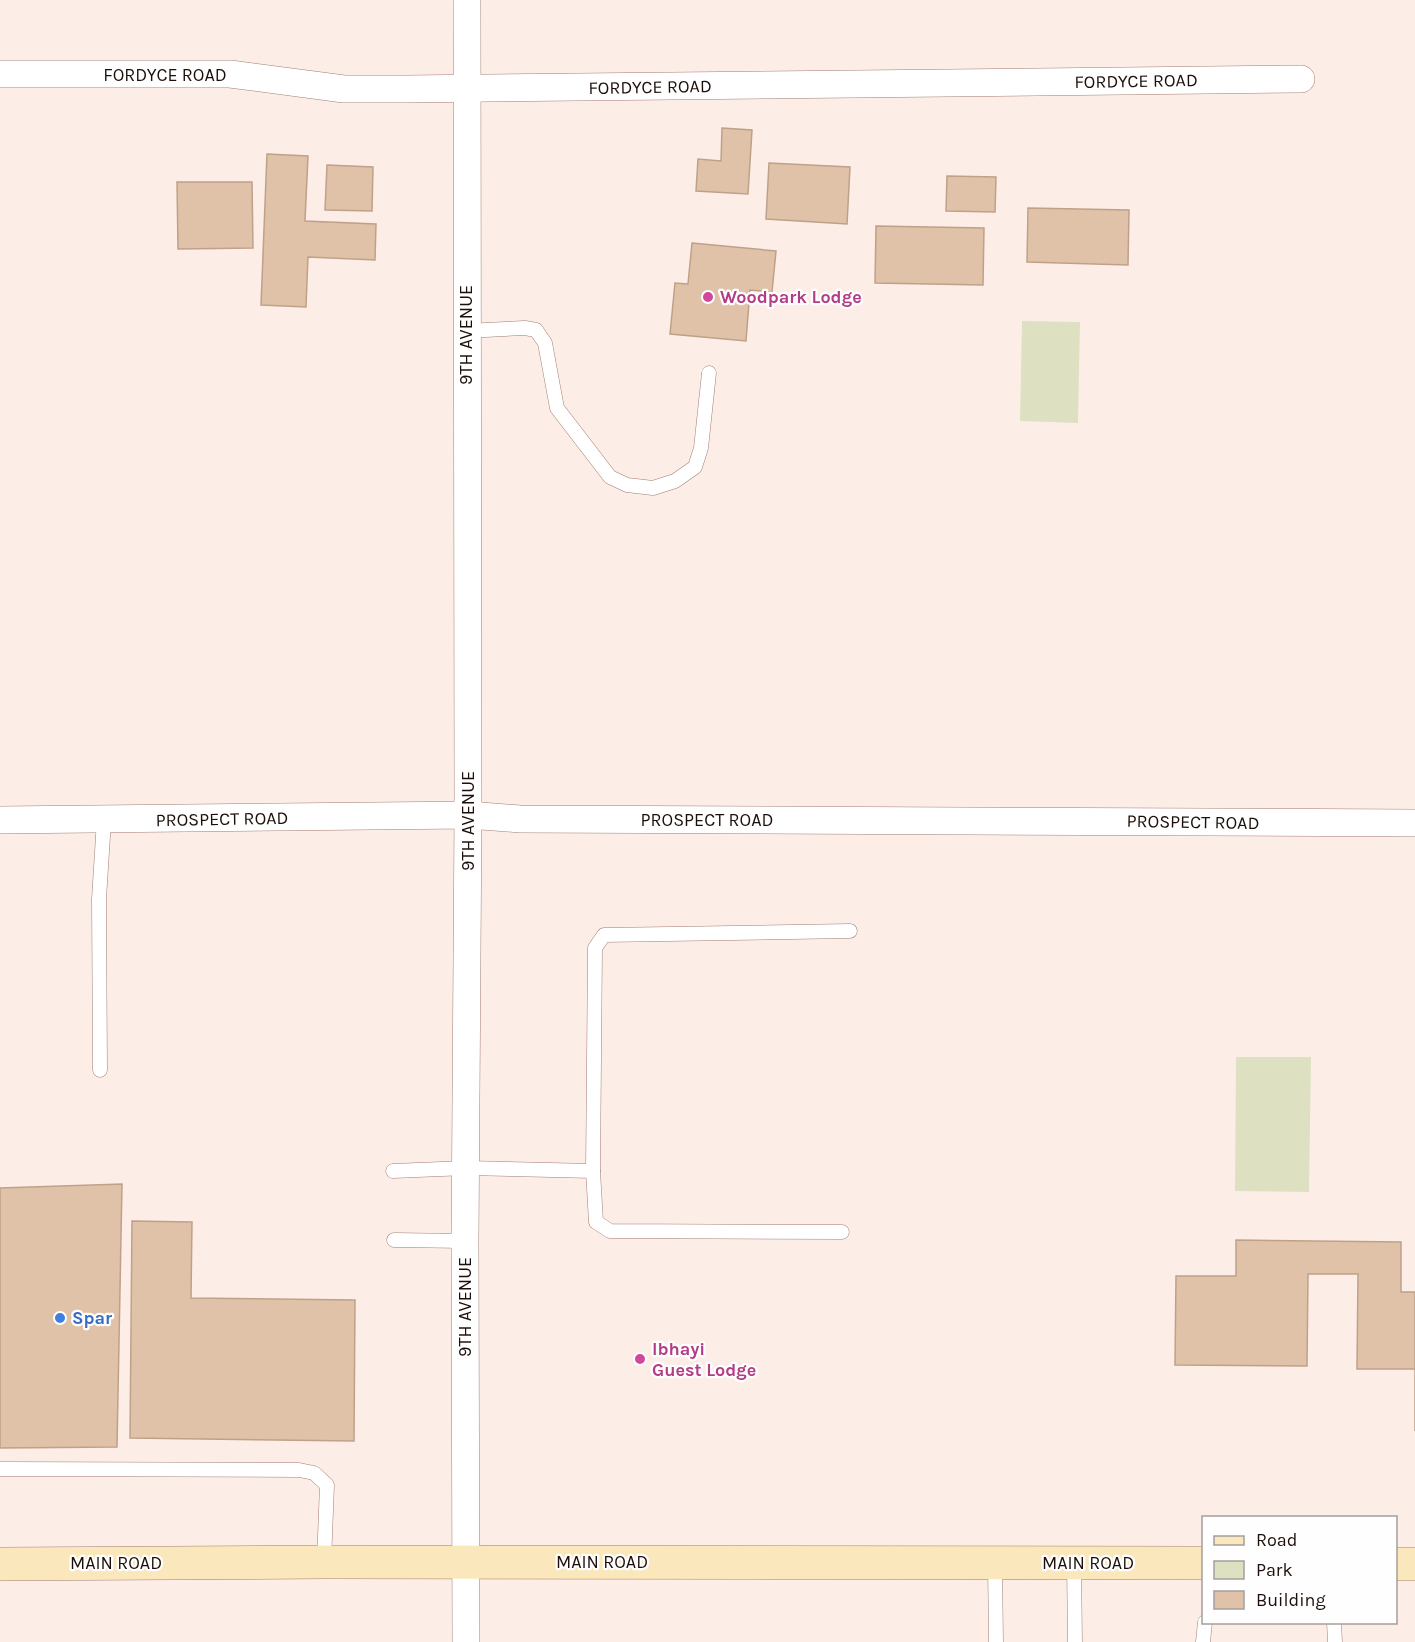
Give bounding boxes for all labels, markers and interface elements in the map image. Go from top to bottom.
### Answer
street label: FORDYCE ROAD [103,64,227,86]
street label: FORDYCE ROAD [1074,69,1198,93]
street label: FORDYCE ROAD [588,75,712,99]
street label: 9TH AVENUE [455,285,477,385]
place label: Woodpark Lodge [720,286,862,308]
marker: Woodpark Lodge [701,290,715,304]
street label: 9TH AVENUE [457,771,479,871]
street label: PROSPECT ROAD [155,807,289,831]
street label: PROSPECT ROAD [641,809,773,831]
street label: PROSPECT ROAD [1126,810,1260,834]
street label: 9TH AVENUE [454,1257,476,1357]
place label: Spar [72,1307,112,1329]
marker: Spar [53,1311,67,1325]
place label: Ibhayi Guest Lodge [652,1338,756,1381]
marker: Ibhayi Guest Lodge [633,1352,647,1366]
legend [1202,1516,1397,1624]
text: Road [1256,1529,1297,1551]
street label: MAIN ROAD [556,1551,648,1573]
street label: MAIN ROAD [70,1552,162,1574]
street label: MAIN ROAD [1042,1552,1134,1574]
text: Park [1256,1559,1293,1581]
text: Building [1256,1589,1326,1611]

